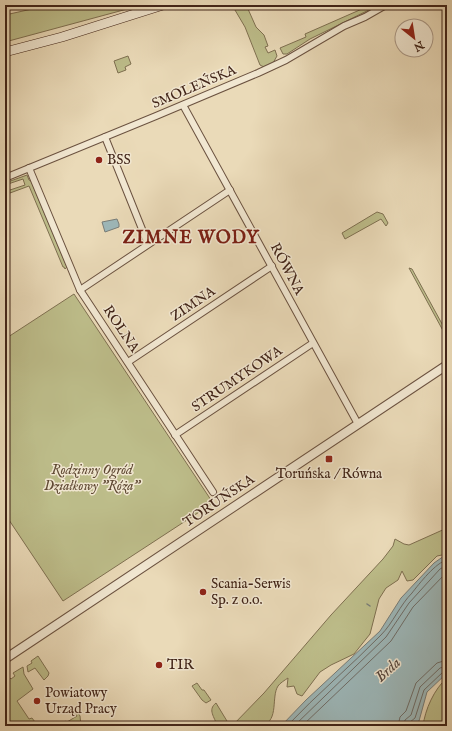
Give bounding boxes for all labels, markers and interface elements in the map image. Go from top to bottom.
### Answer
north arrow [394,18,434,58]
text: N [410,37,427,54]
street label: SMOLEŃSKA [149,60,239,113]
place label: BSS [107,151,131,169]
marker: BSS [94,155,104,165]
district label: ZIMNE WODY [122,227,260,250]
street label: RÓWNA [266,239,309,299]
street label: ZIMNA [167,282,219,326]
street label: ROLNA [99,302,144,356]
street label: STRUMYKOWA [188,342,286,416]
marker: Toruńska / Równa [324,454,334,464]
park label: Rodzinny Ogród Działkowy "Róża" [44,461,142,495]
place label: Toruńska / Równa [276,465,383,483]
street label: TORUŃSKA [179,469,259,531]
place label: Scania-Serwis Sp. z o.o. [211,575,291,609]
marker: Scania-Serwis Sp. z o.o. [198,587,208,597]
water label: Brda [371,653,405,687]
place label: TIR [167,656,194,674]
marker: TIR [154,660,164,670]
place label: Powiatowy Urząd Pracy [45,684,117,718]
marker: Powiatowy Urząd Pracy [32,696,42,706]

